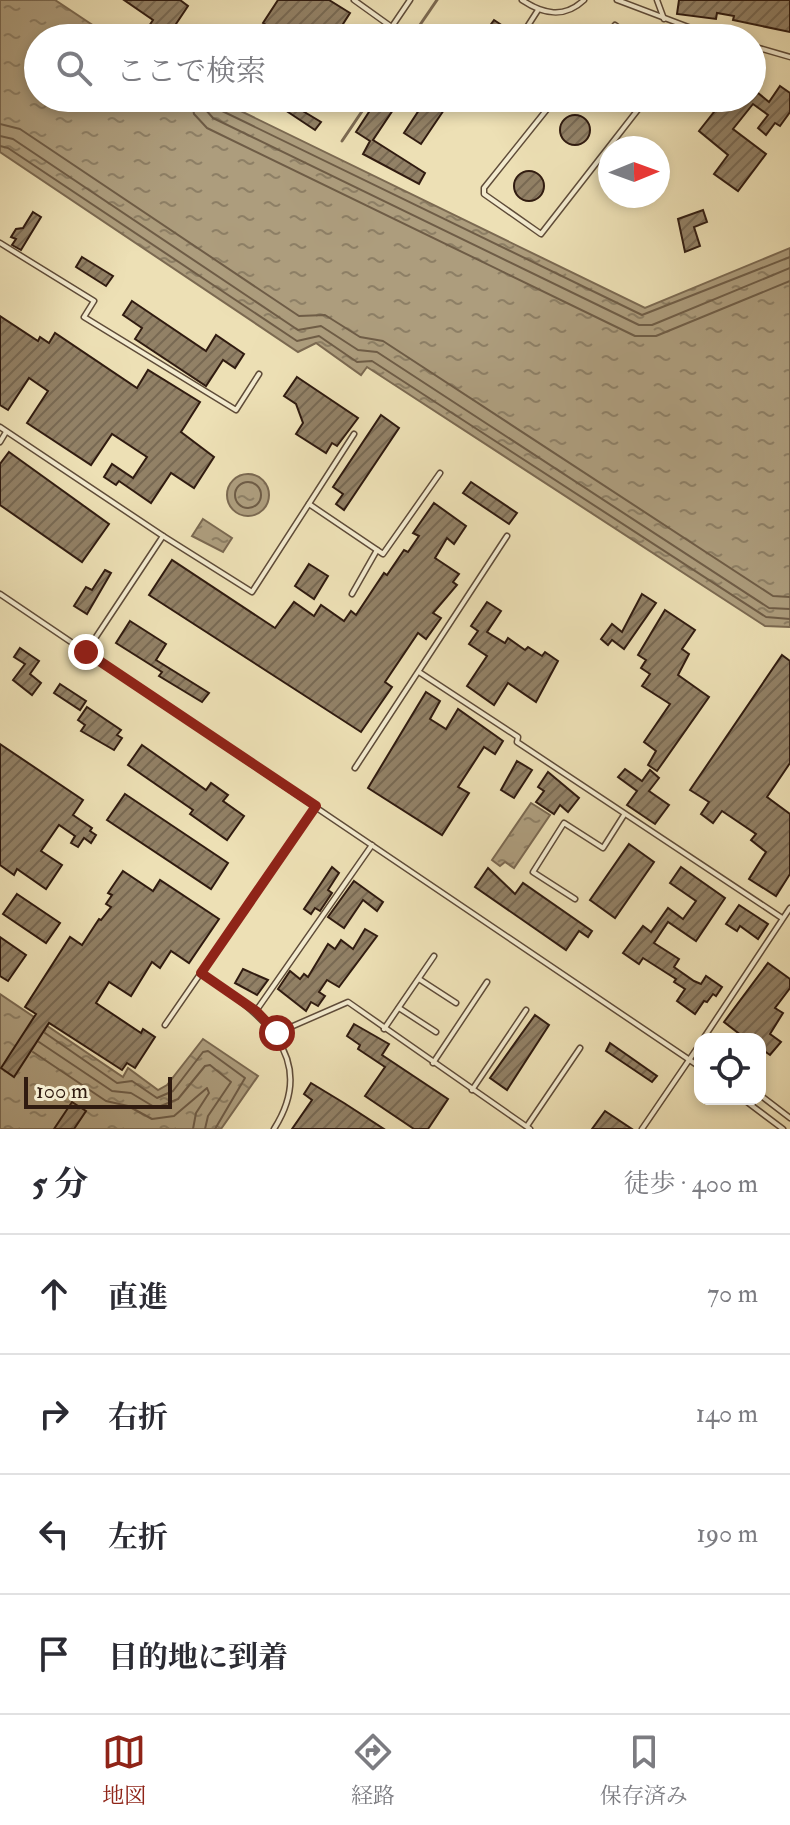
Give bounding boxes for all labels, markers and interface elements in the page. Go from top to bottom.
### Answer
search box [24,24,766,112]
icon: search [52,46,96,90]
text: ここで検索 [116,53,266,90]
north arrow [598,136,670,208]
route end [68,634,104,670]
route start [259,1015,295,1051]
map controls [694,1033,766,1105]
button: locate [694,1033,766,1105]
scale bar [24,1073,172,1109]
text: 100 m [36,1077,88,1105]
text: 5 分 [32,1163,88,1206]
text: 徒歩 · 400 m [624,1168,758,1200]
icon: ahead [32,1272,76,1316]
text: 70 m [707,1278,758,1310]
text: 直進 [108,1279,168,1316]
icon: right [32,1392,76,1436]
text: 140 m [696,1398,758,1430]
text: 右折 [108,1399,168,1436]
icon: left [32,1512,76,1556]
text: 190 m [697,1518,758,1550]
text: 左折 [108,1519,168,1556]
icon: arrive [32,1632,76,1676]
text: 目的地に到着 [108,1639,288,1676]
tab: 地図 [102,1730,146,1810]
tab: 経路 [351,1730,395,1810]
tab: 保存済み [600,1730,688,1810]

